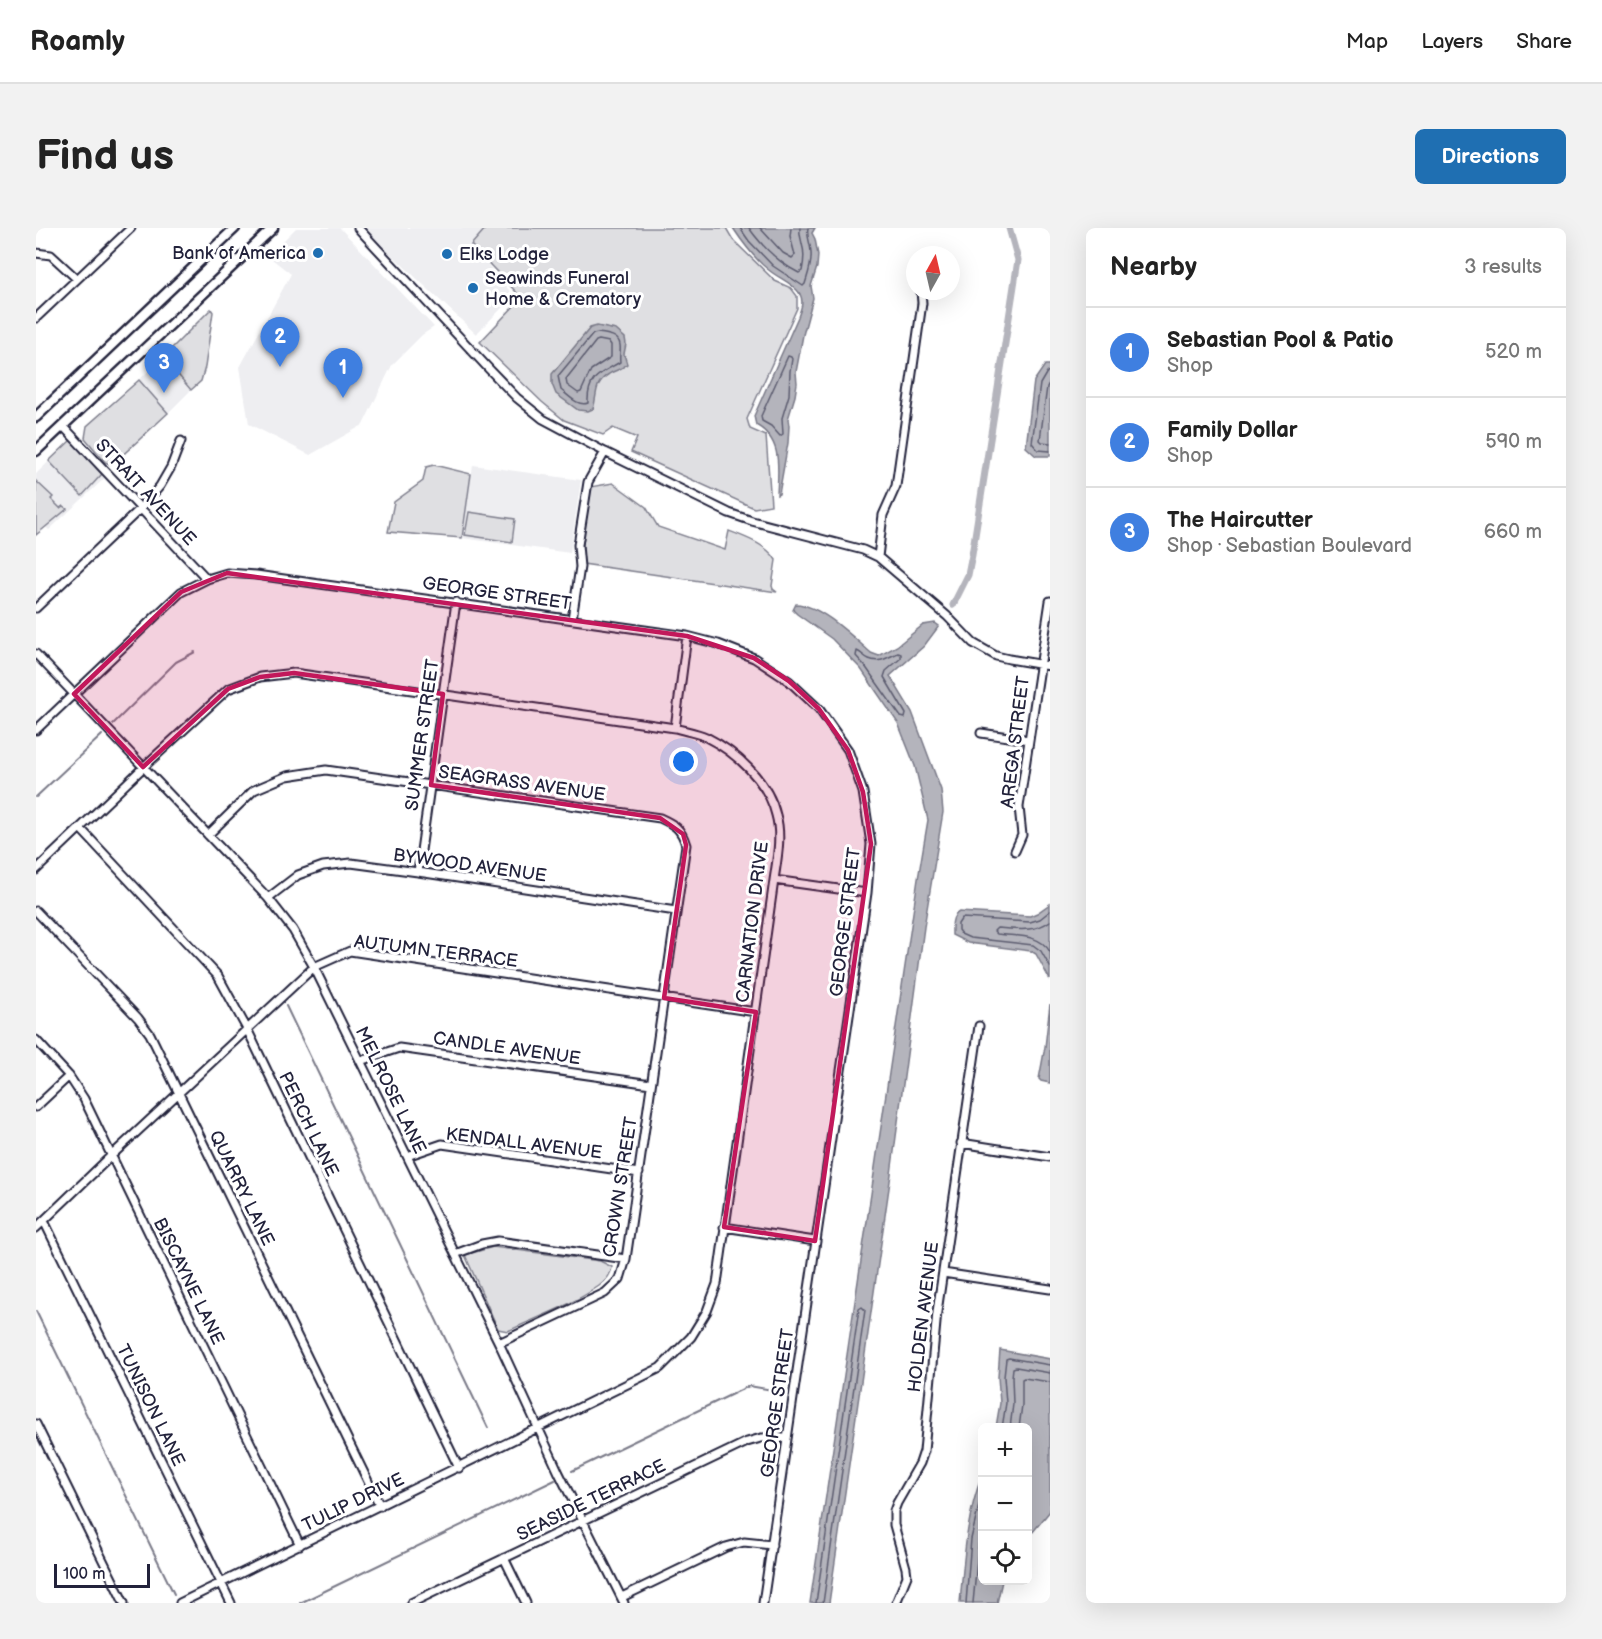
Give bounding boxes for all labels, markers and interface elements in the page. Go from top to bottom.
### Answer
text: Roamly [30,25,125,58]
text: Map [1346,29,1388,54]
text: Layers [1421,29,1483,54]
text: Share [1516,29,1572,54]
button: Directions [1415,129,1566,184]
text: Find us [36,131,174,182]
place label: Bank of America [172,243,306,264]
place label: Elks Lodge [459,244,549,265]
marker: Bank of America [311,246,325,260]
north arrow [906,246,960,300]
marker: Elks Lodge [440,247,454,261]
text: Nearby [1110,252,1197,283]
text: 3 results [1464,255,1542,279]
place label: Seawinds Funeral Home & Crematory [485,268,642,310]
marker: Seawinds Funeral Home & Crematory [466,281,480,295]
pin: 2 [260,318,300,367]
text: Sebastian Pool & Patio [1167,327,1394,354]
text: 1 [1125,340,1134,364]
text: 520 m [1485,340,1542,364]
pin: 3 [144,344,184,393]
pin: 1 [324,348,362,398]
text: Shop [1167,354,1213,378]
text: Family Dollar [1167,417,1298,444]
text: 2 [1124,430,1135,454]
text: 590 m [1485,430,1542,454]
street label: STRAIT AVENUE [91,435,200,550]
text: Shop [1167,444,1213,468]
text: The Haircutter [1167,507,1313,534]
text: 3 [1124,520,1135,544]
text: 660 m [1484,520,1542,544]
text: Shop · Sebastian Boulevard [1167,534,1412,558]
street label: GEORGE STREET [421,573,573,614]
street label: SUMMER STREET [401,658,444,812]
street label: AREGA STREET [997,675,1034,809]
your location [669,747,698,776]
street label: SEAGRASS AVENUE [437,761,607,806]
street label: CARNATION DRIVE [732,840,773,1004]
street label: BYWOOD AVENUE [392,844,548,887]
street label: GEORGE STREET [826,846,865,998]
street label: AUTUMN TERRACE [353,931,519,972]
street label: MELROSE LANE [351,1023,430,1157]
street label: CANDLE AVENUE [432,1028,582,1069]
street label: PERCH LANE [274,1069,343,1180]
street label: CROWN STREET [599,1115,642,1259]
street label: KENDALL AVENUE [445,1123,603,1164]
street label: QUARRY LANE [205,1127,279,1249]
street label: BISCAYNE LANE [149,1214,228,1348]
street label: HOLDEN AVENUE [904,1240,943,1394]
street label: GEORGE STREET [757,1327,798,1479]
street label: TUNISON LANE [112,1341,189,1470]
map controls [978,1423,1032,1585]
button: + [978,1423,1032,1477]
street label: SEASIDE TERRACE [513,1455,669,1546]
street label: TULIP DRIVE [299,1469,408,1536]
button: − [978,1477,1032,1531]
button: locate [978,1531,1032,1585]
scale bar [54,1561,150,1588]
text: 100 m [63,1565,106,1584]

